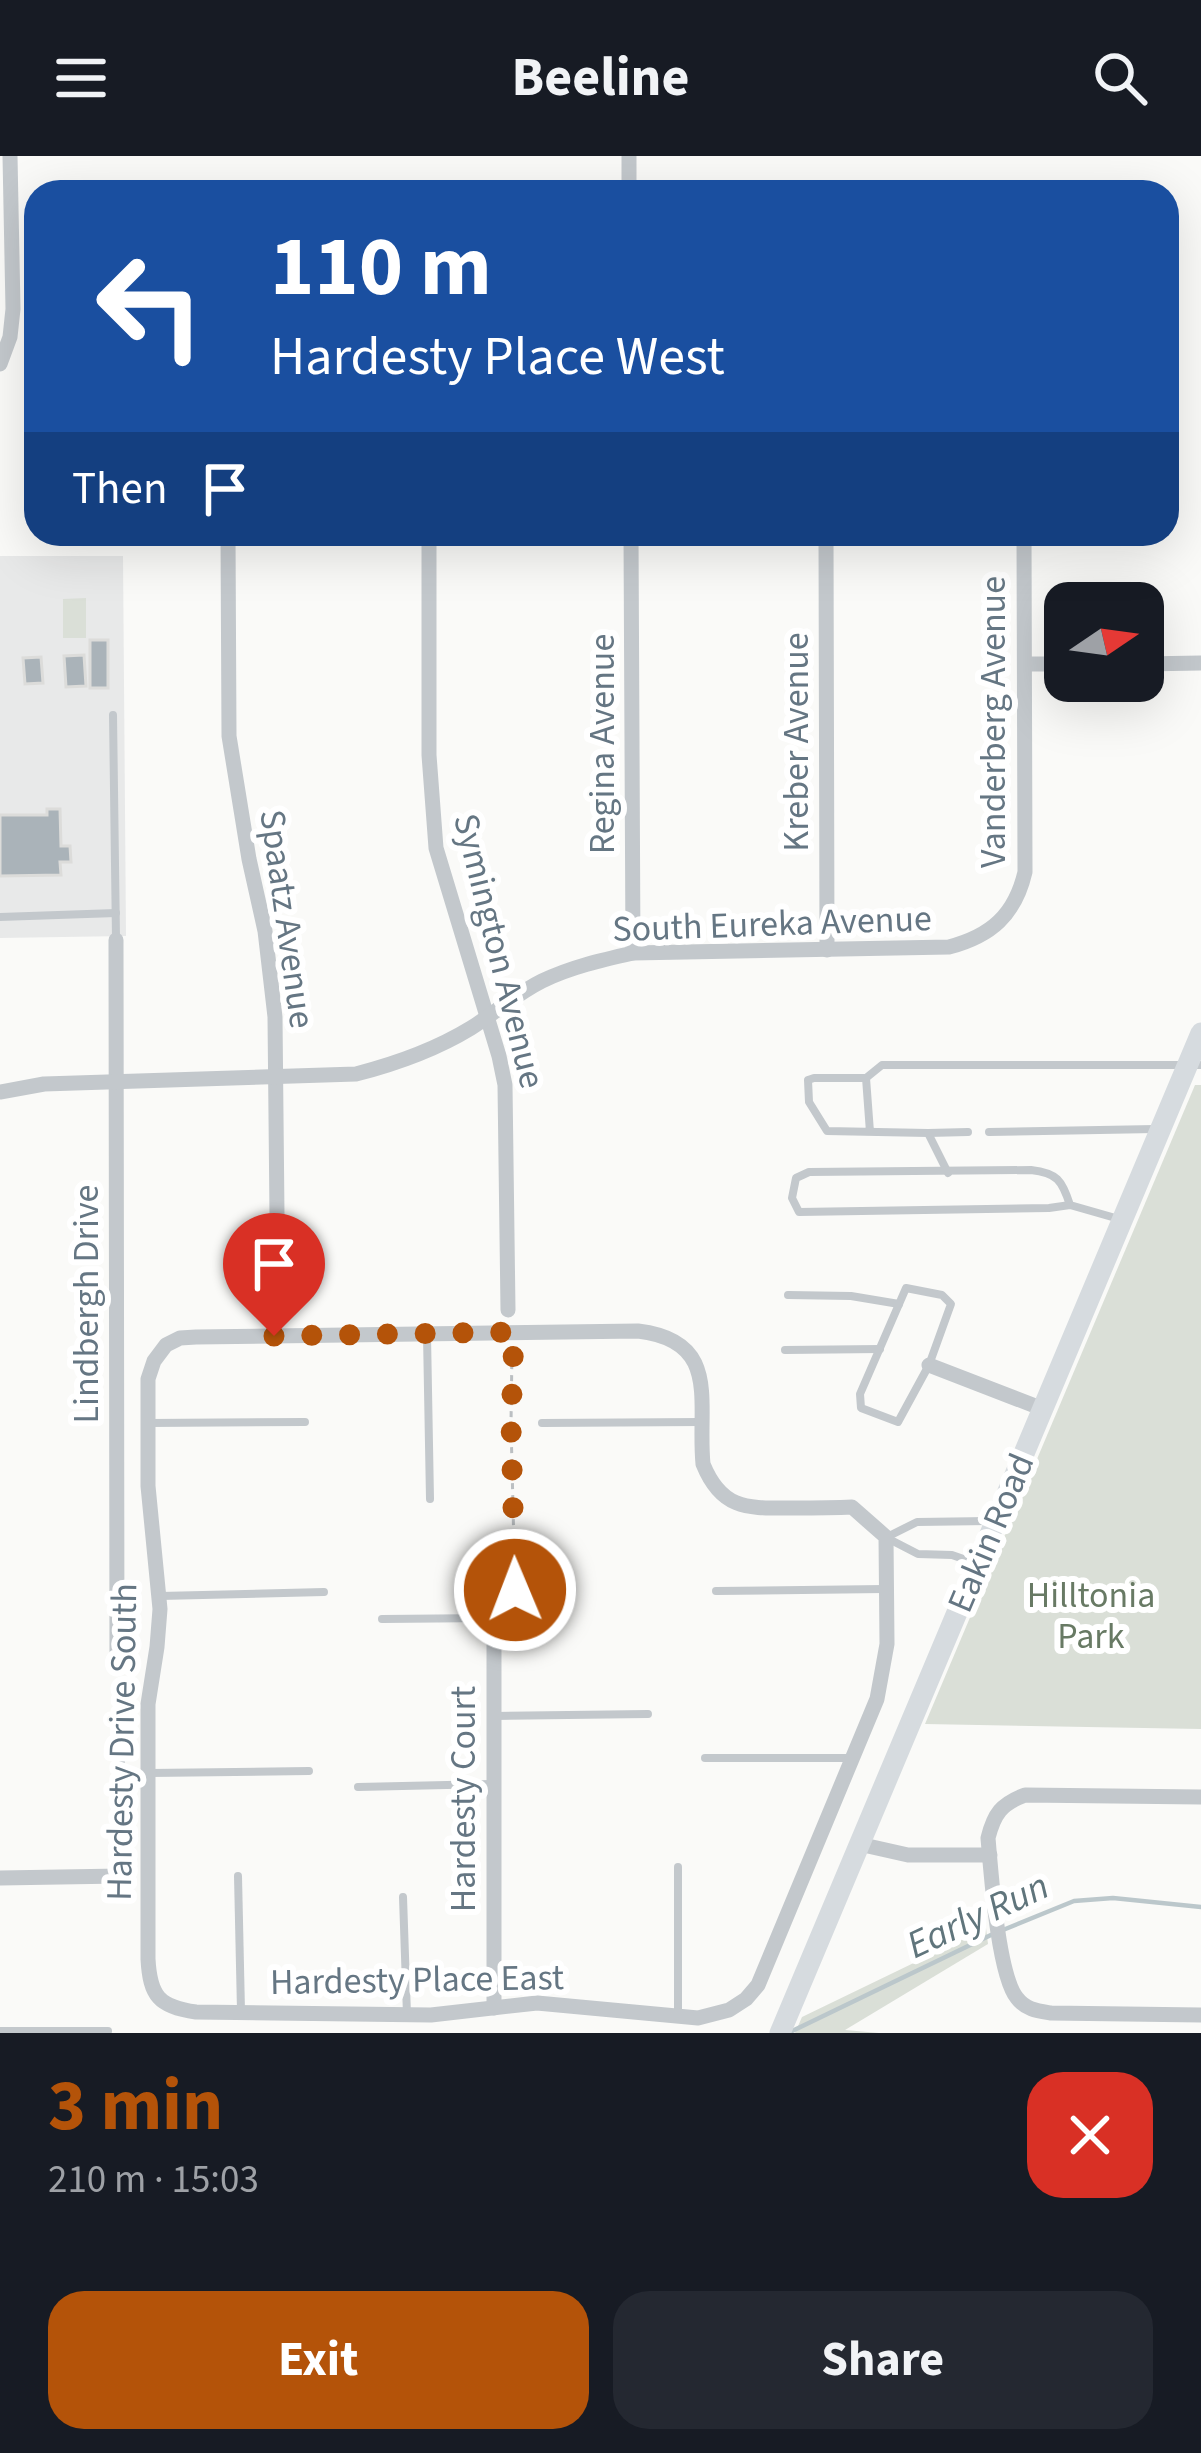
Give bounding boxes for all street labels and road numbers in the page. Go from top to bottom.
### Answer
street label: Vanderberg Avenue [968,576,1019,868]
street label: Kreber Avenue [771,632,822,852]
street label: Regina Avenue [577,634,628,854]
street label: Spaatz Avenue [246,806,328,1032]
street label: Symington Avenue [440,808,558,1094]
street label: South Eureka Avenue [611,893,933,955]
street label: Lindbergh Drive [61,1185,112,1423]
street label: Eakin Road [935,1446,1047,1620]
street label: Hardesty Drive South [94,1583,150,1901]
street label: Hardesty Court [438,1686,489,1912]
street label: Hardesty Place East [269,1952,565,2008]

